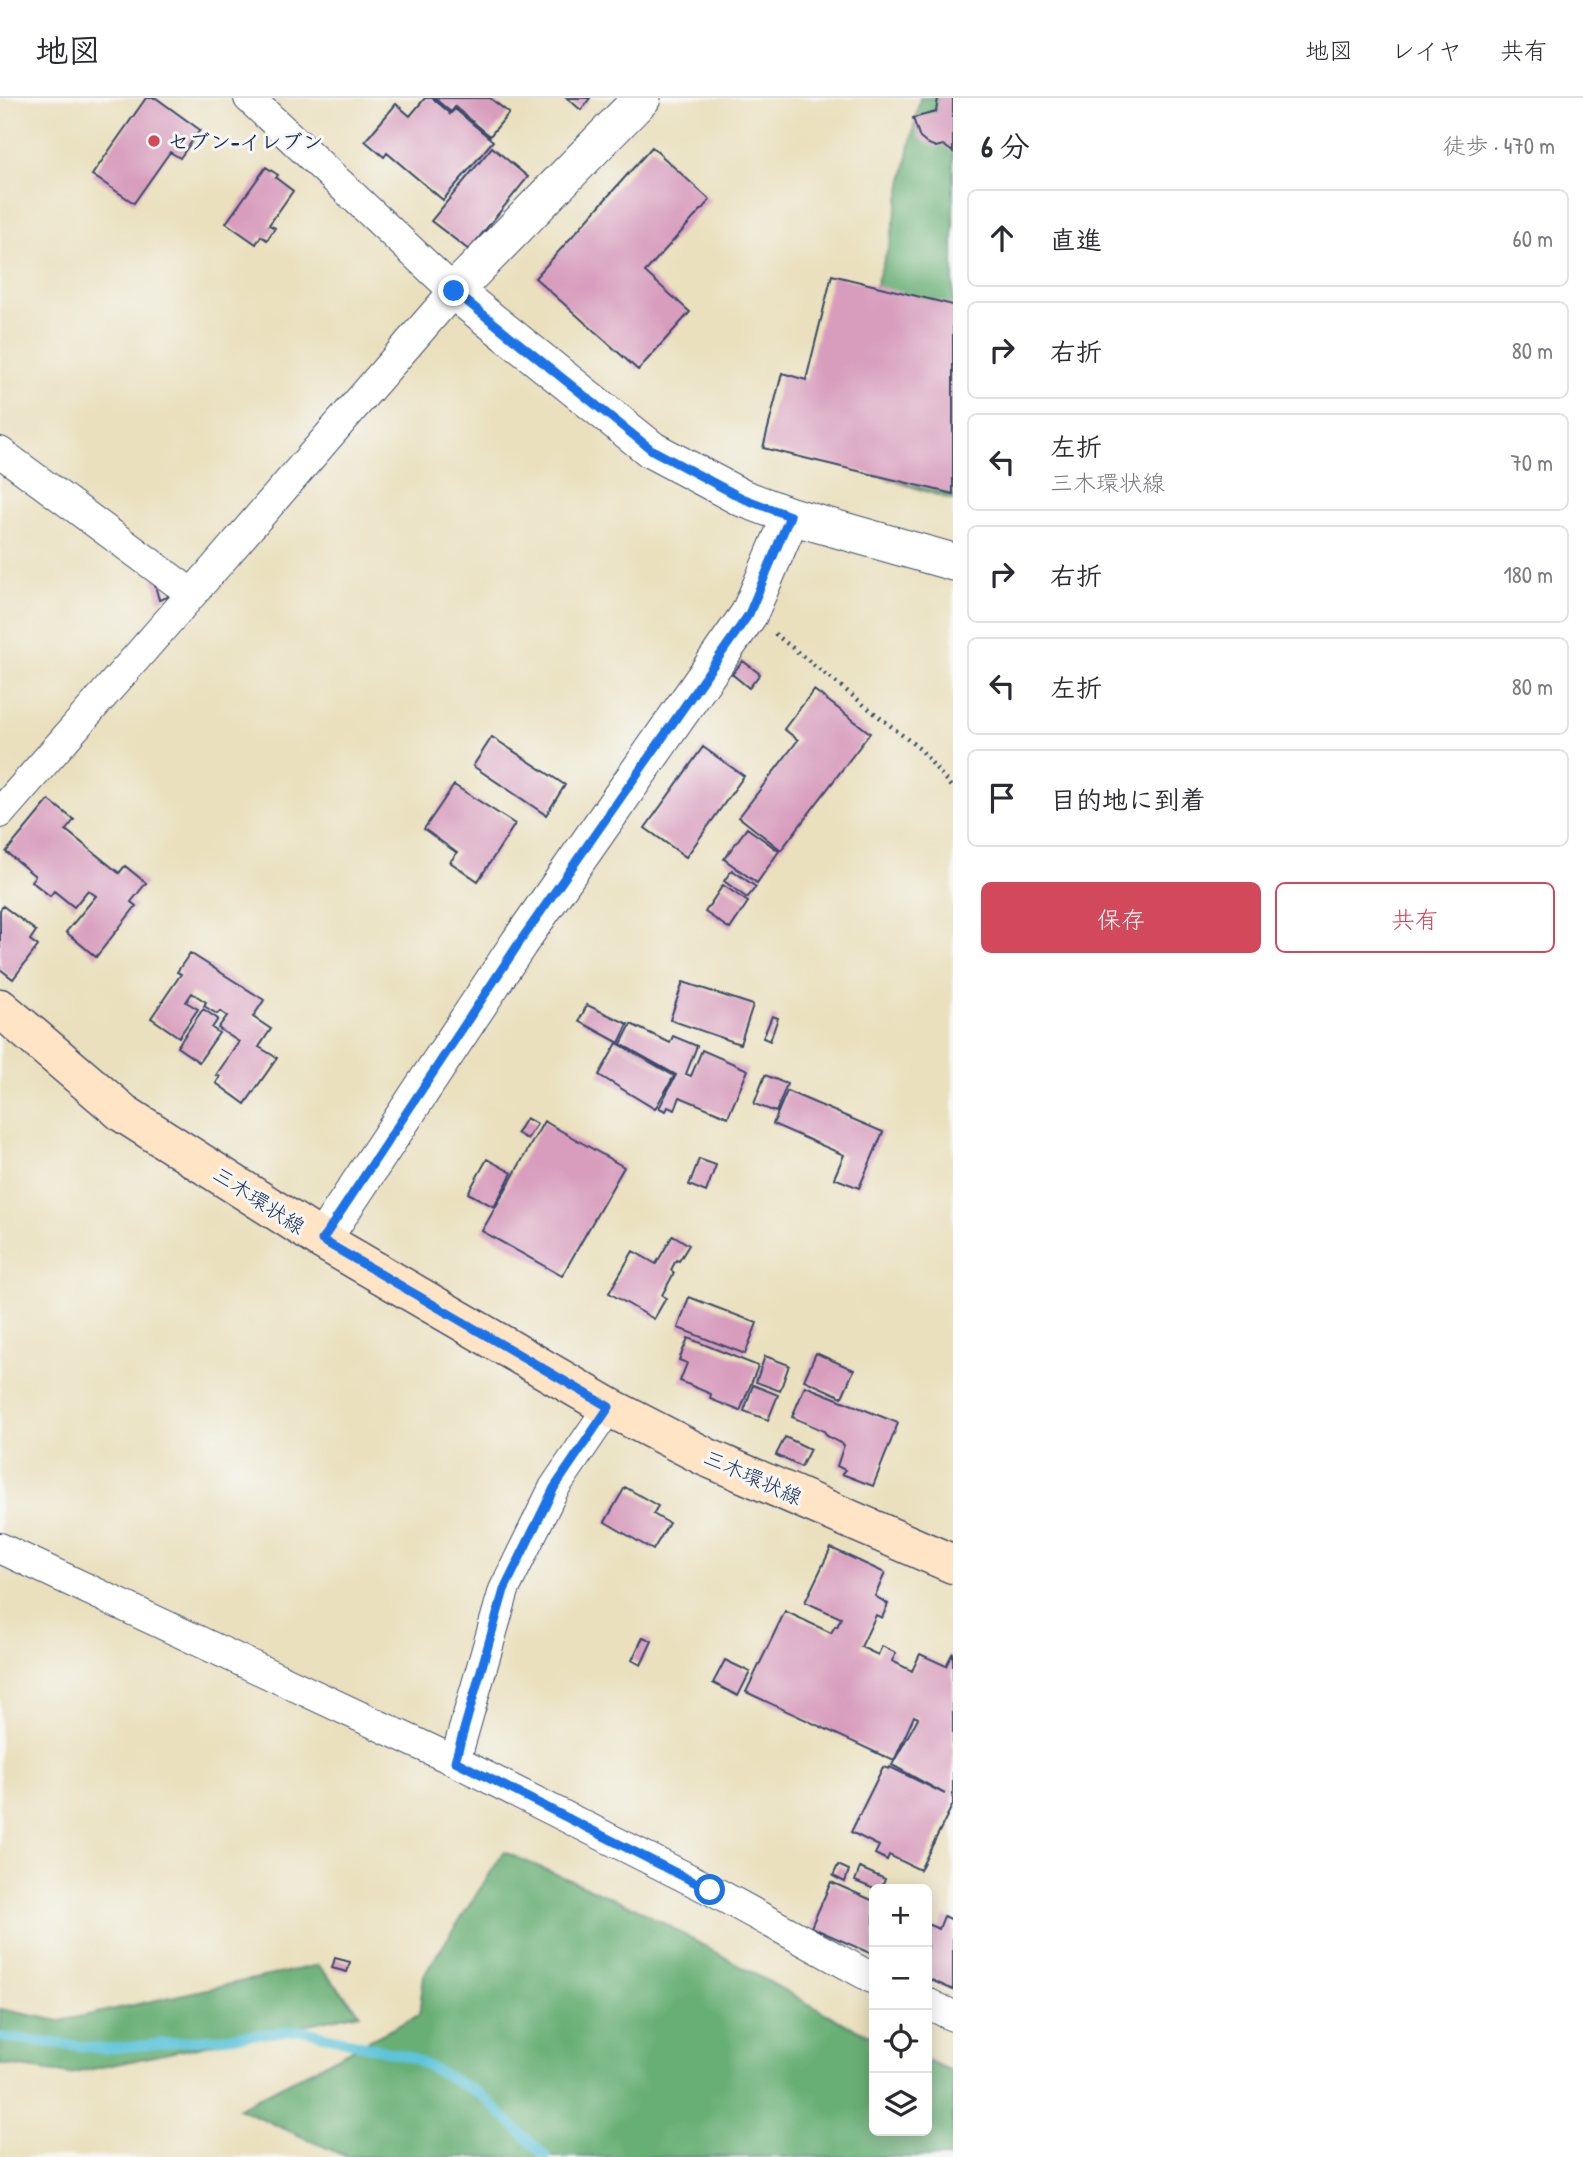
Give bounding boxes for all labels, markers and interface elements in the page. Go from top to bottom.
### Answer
text: 地図 [35,28,101,72]
text: 地図 [1305,34,1353,66]
text: レイヤ [1391,34,1462,66]
text: 共有 [1500,34,1548,66]
text: 6 分 [981,126,1030,166]
place label: セブン-イレブン [168,127,323,156]
text: 徒歩 · 470 m [1443,130,1555,161]
marker: セブン-イレブン [146,133,162,149]
icon: ahead [983,219,1021,257]
text: 直進 [1050,222,1102,257]
text: 60 m [1513,223,1553,254]
route end [438,275,469,306]
icon: right [983,331,1021,369]
text: 右折 [1050,334,1102,369]
text: 80 m [1512,335,1553,366]
text: 左折 [1050,429,1102,464]
icon: left [983,443,1021,481]
text: 70 m [1510,447,1553,478]
text: 三木環状線 [1050,467,1165,498]
icon: right [983,555,1021,593]
text: 右折 [1050,558,1102,593]
text: 180 m [1503,559,1553,590]
icon: left [983,667,1021,705]
text: 左折 [1050,670,1102,705]
text: 80 m [1512,671,1553,702]
icon: arrive [983,779,1021,817]
text: 目的地に到着 [1050,782,1206,817]
button: 保存 [981,882,1261,953]
button: 共有 [1275,882,1555,953]
street label: 三木環状線 [207,1159,311,1241]
street label: 三木環状線 [699,1442,807,1512]
route start [694,1874,725,1905]
map controls [869,1884,932,2136]
button: + [869,1884,932,1947]
button: − [869,1947,932,2010]
button: locate [869,2010,932,2073]
button: layers [869,2073,932,2136]

